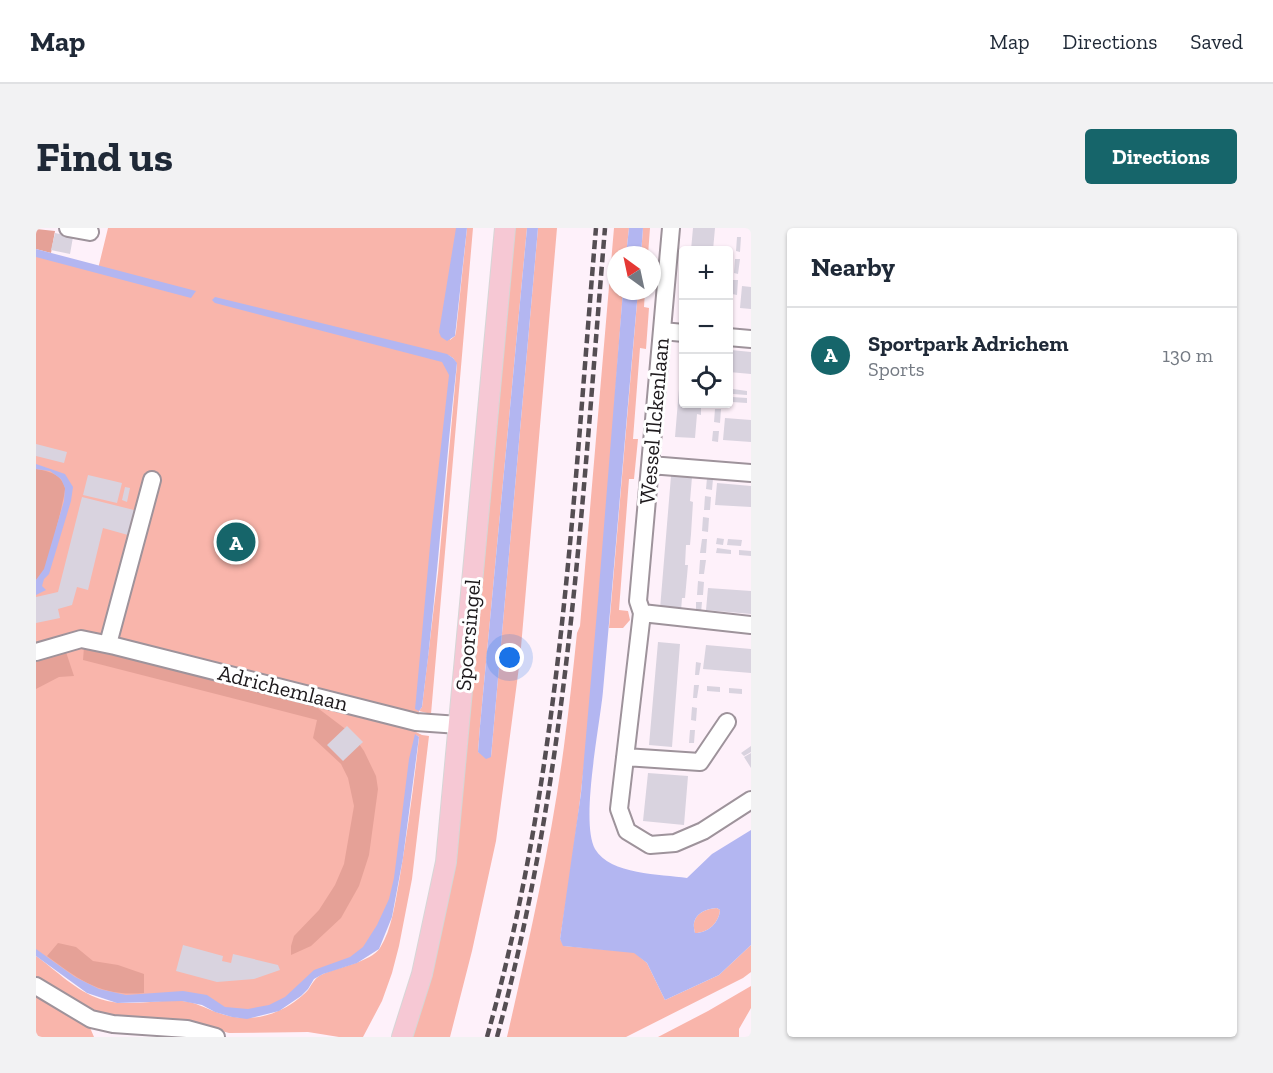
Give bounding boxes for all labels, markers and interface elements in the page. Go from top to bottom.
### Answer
text: Map [30,25,85,58]
text: Map [990,29,1030,54]
text: Directions [1063,29,1157,54]
text: Saved [1190,29,1243,54]
button: Directions [1085,129,1237,184]
text: Find us [36,131,173,182]
north arrow [607,246,661,300]
map controls [679,246,733,408]
button: + [679,246,733,300]
text: Nearby [811,251,895,283]
button: − [679,300,733,354]
text: Sportpark Adrichem [868,330,1068,357]
street label: Wessel Ilckenlaan [633,336,675,505]
text: A [824,343,837,367]
text: 130 m [1162,343,1213,367]
button: locate [679,354,733,408]
text: Sports [868,357,925,381]
pin: A [216,520,256,564]
street label: Spoorsingel [450,578,486,692]
your location [495,643,524,672]
street label: Adrichemlaan [215,659,351,717]

